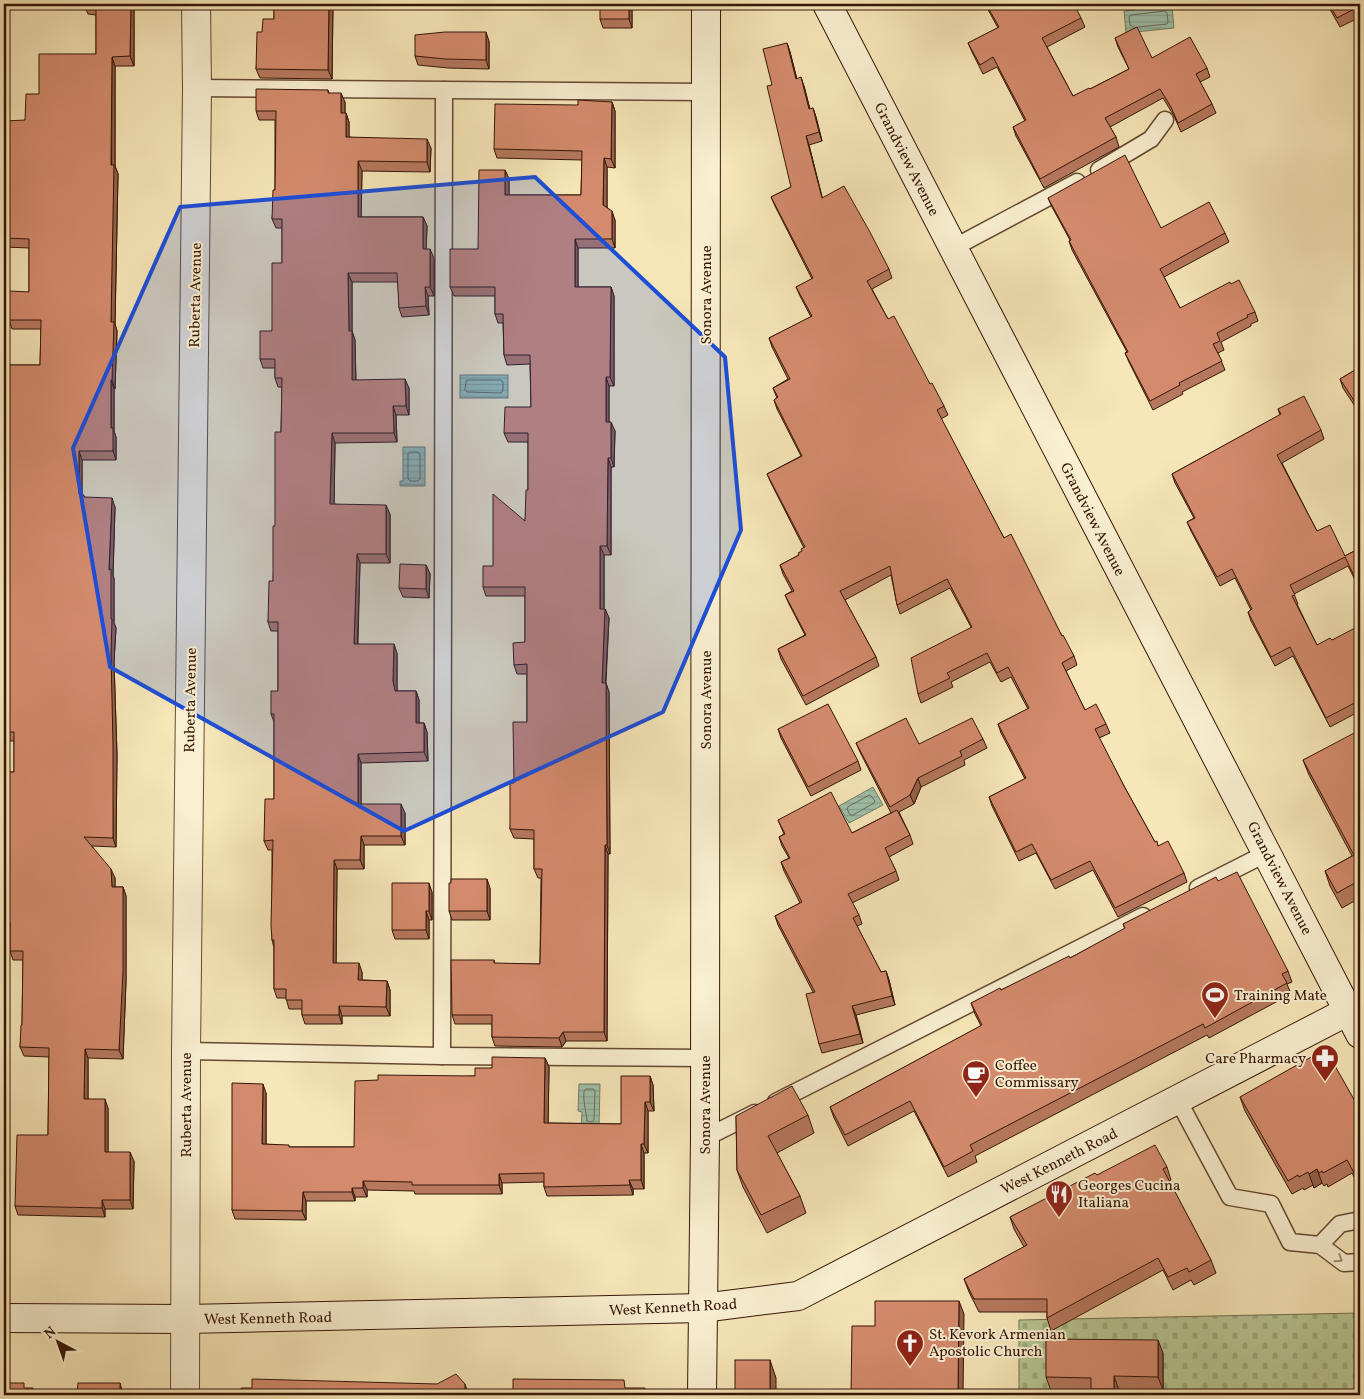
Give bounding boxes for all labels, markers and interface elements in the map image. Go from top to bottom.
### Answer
street label: Grandview Avenue [868,99,943,220]
street label: Ruberta Avenue [185,242,208,348]
street label: Sonora Avenue [697,245,718,345]
street label: Grandview Avenue [1054,459,1129,580]
street label: Ruberta Avenue [180,647,203,753]
street label: Sonora Avenue [697,650,718,750]
street label: Grandview Avenue [1241,818,1316,939]
sports icon: Training Mate [1200,980,1230,1019]
place label: Training Mate [1234,986,1327,1007]
pharmacy icon: Care Pharmacy [1310,1043,1340,1082]
place label: Care Pharmacy [1205,1049,1306,1070]
street label: Ruberta Avenue [177,1052,198,1158]
street label: Sonora Avenue [696,1055,717,1155]
place label: Coffee Commissary [995,1056,1079,1094]
cafe icon: Coffee Commissary [961,1059,991,1098]
street label: West Kenneth Road [998,1124,1122,1201]
place label: Georges Cucina Italiana [1078,1176,1180,1214]
restaurant icon: Georges Cucina Italiana [1044,1179,1074,1218]
one-way arrow [1334,1252,1343,1262]
street label: West Kenneth Road [608,1295,738,1322]
street label: West Kenneth Road [204,1308,332,1331]
north arrow [32,1316,82,1366]
text: N [40,1323,61,1344]
place label: St. Kevork Armenian Apostolic Church [929,1325,1066,1363]
church icon: St. Kevork Armenian Apostolic Church [895,1328,925,1367]

